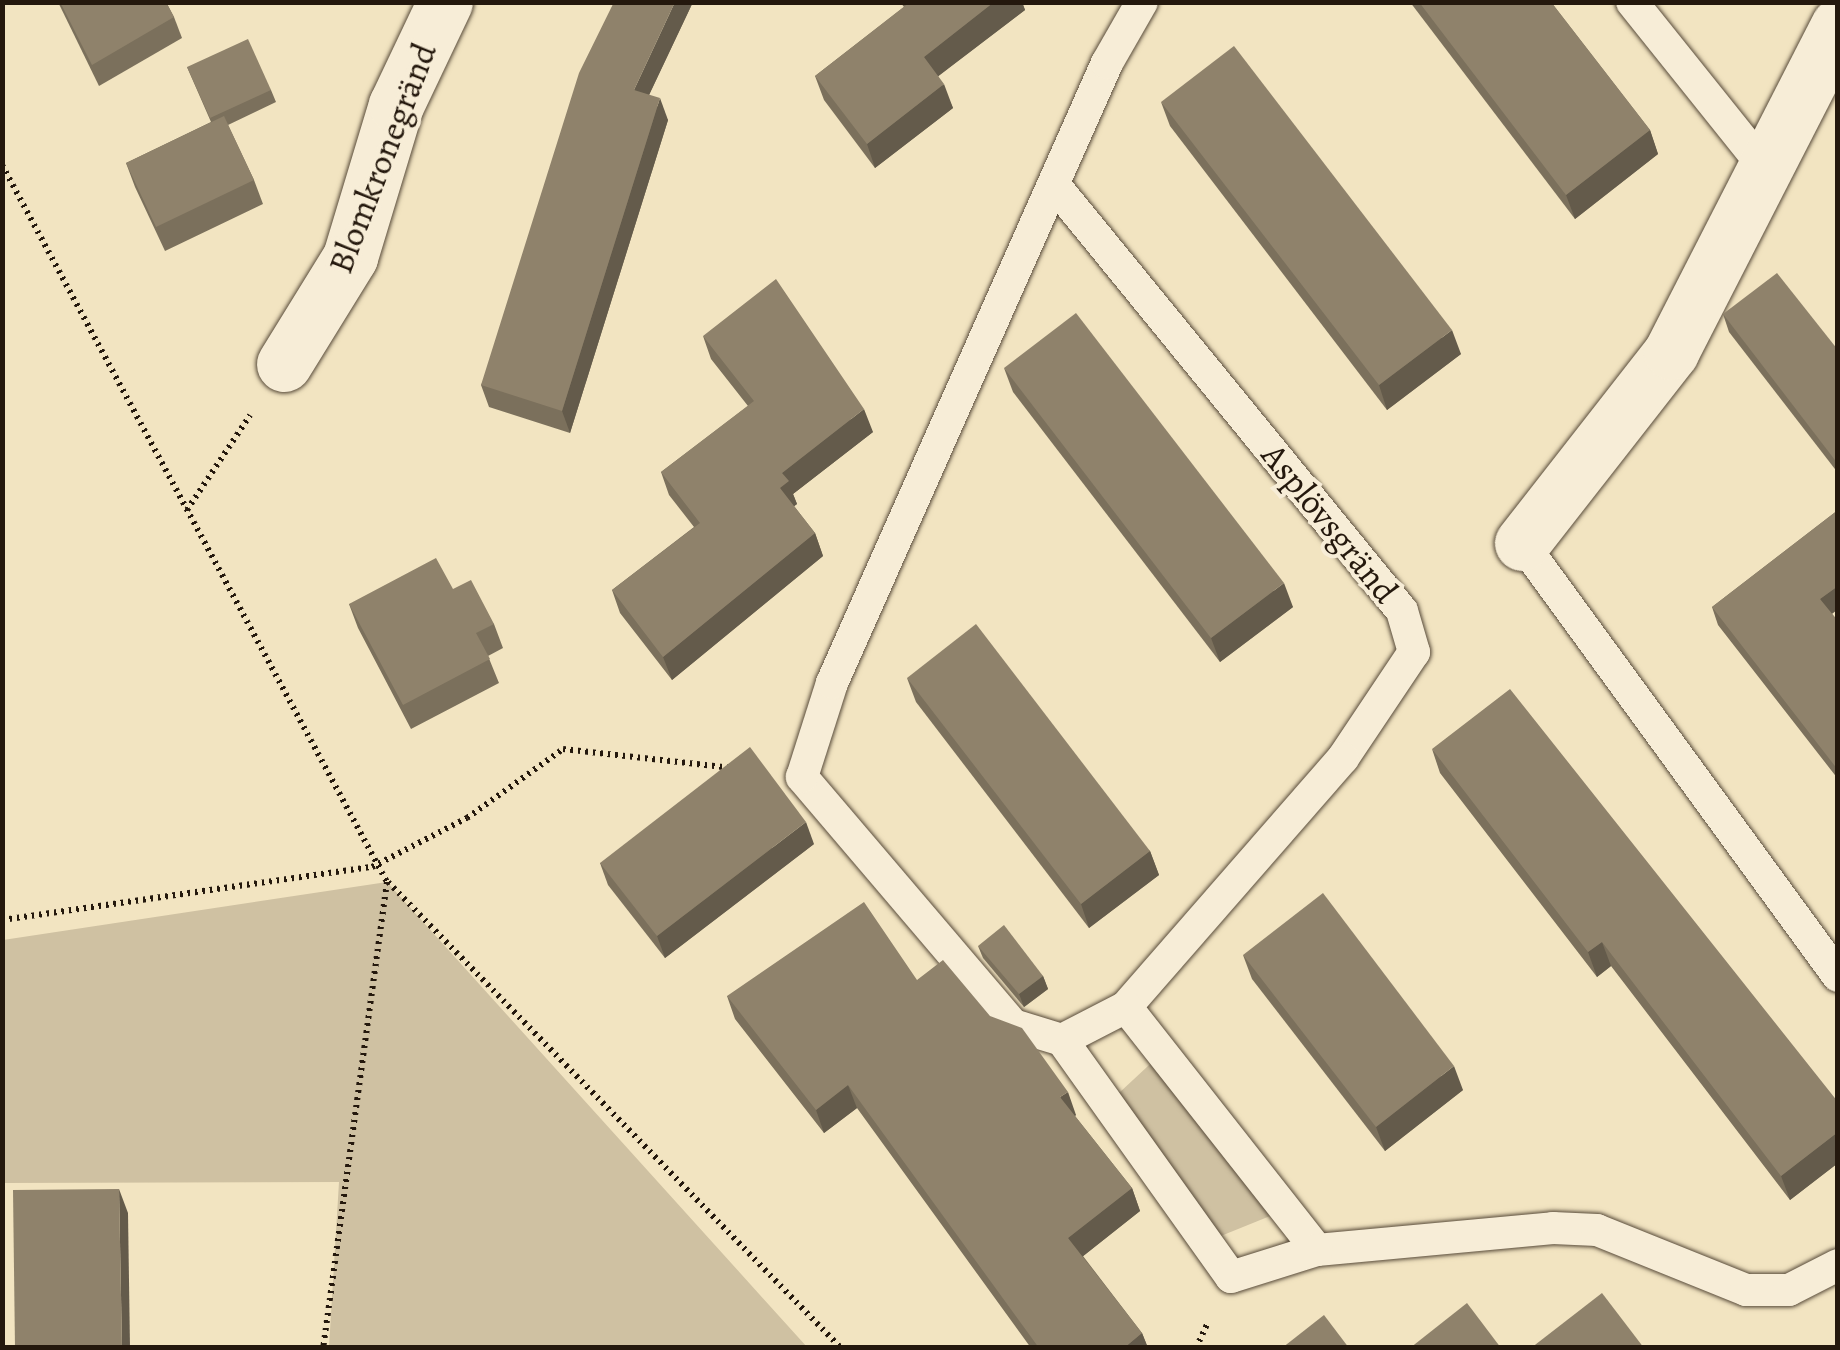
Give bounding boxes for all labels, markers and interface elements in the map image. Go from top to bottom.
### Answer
street label: Blomkronegränd [319,37,445,279]
street label: Asplövsgränd [1253,435,1407,611]

